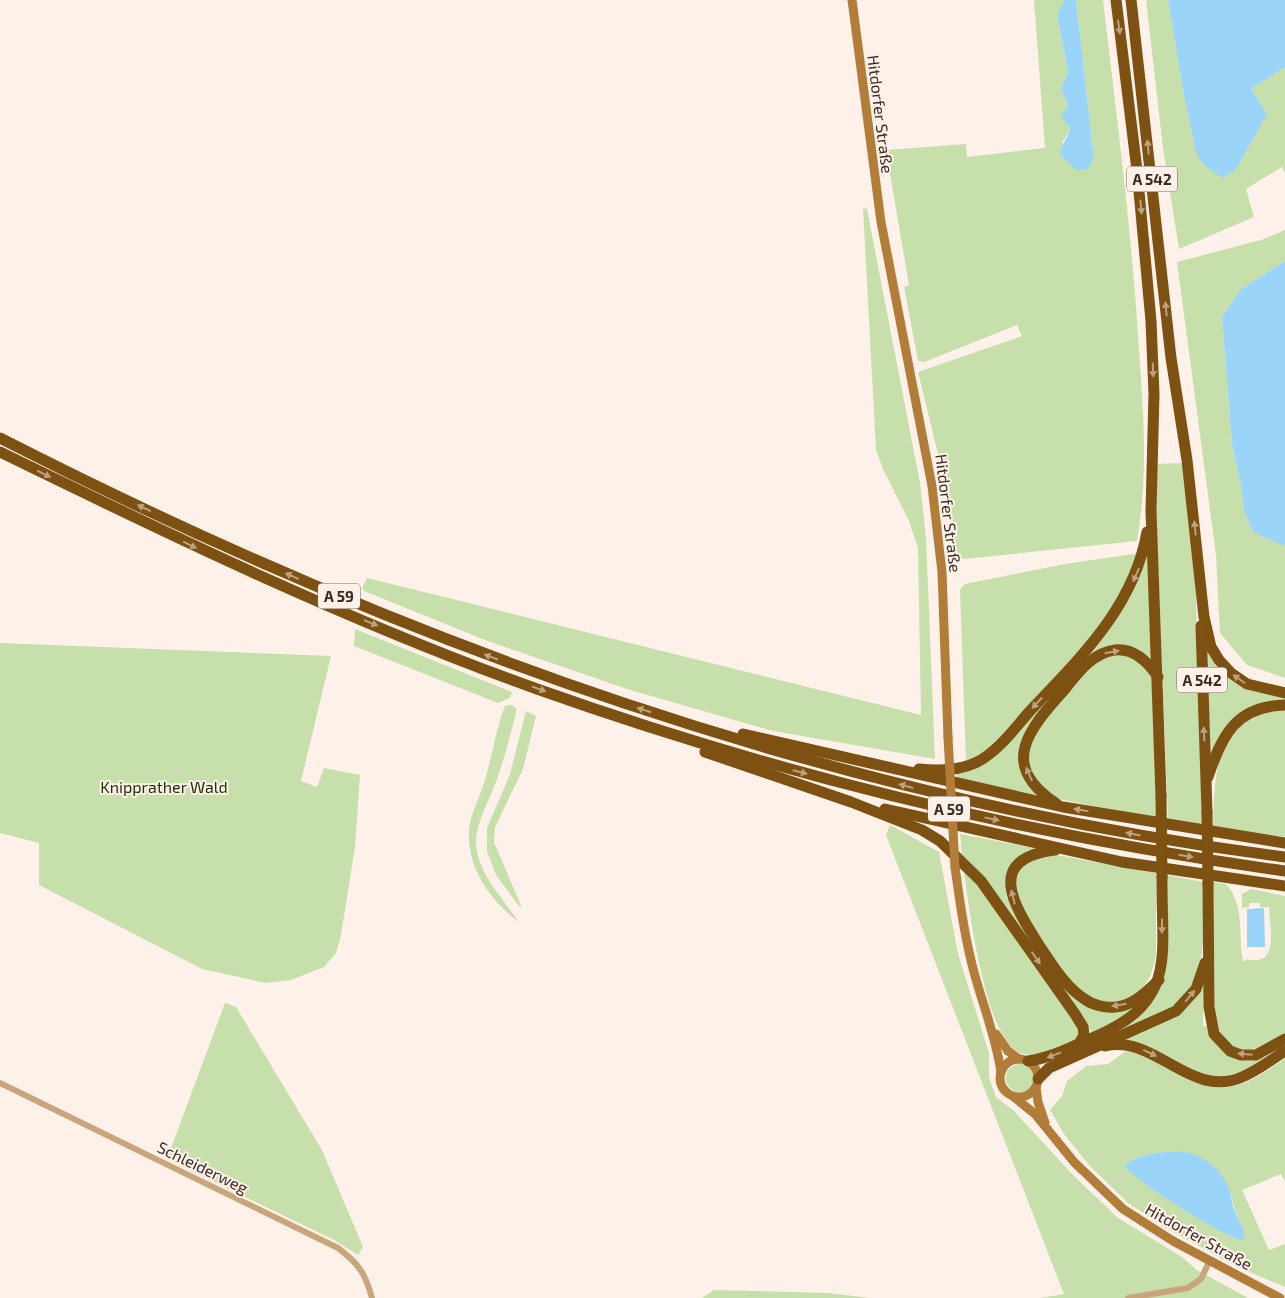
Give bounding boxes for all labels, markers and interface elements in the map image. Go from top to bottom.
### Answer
one-way arrow [1116,19,1124,35]
street label: Hitdorfer Straße [864,54,898,174]
one-way arrow [1144,139,1152,155]
road number: A 542 [1127,166,1177,192]
one-way arrow [1137,199,1145,215]
one-way arrow [1162,301,1170,317]
one-way arrow [1149,362,1157,378]
street label: Hitdorfer Straße [932,453,966,573]
one-way arrow [37,470,51,478]
one-way arrow [137,504,151,512]
one-way arrow [1191,520,1199,536]
one-way arrow [183,541,197,549]
one-way arrow [1131,568,1139,582]
one-way arrow [285,571,299,579]
road number: A 59 [318,584,360,608]
one-way arrow [364,620,378,628]
one-way arrow [1105,647,1121,655]
one-way arrow [484,652,498,660]
road number: A 542 [1177,668,1227,692]
one-way arrow [1232,674,1246,684]
one-way arrow [531,686,546,693]
one-way arrow [1032,697,1043,710]
one-way arrow [636,706,651,714]
one-way arrow [1200,726,1208,742]
one-way arrow [1024,767,1032,781]
one-way arrow [793,768,808,776]
park label: Knipprather Wald [100,777,228,796]
one-way arrow [898,782,913,790]
road number: A 59 [928,796,970,822]
one-way arrow [1073,806,1089,814]
one-way arrow [985,815,1000,823]
one-way arrow [1125,829,1141,837]
one-way arrow [1179,853,1195,861]
one-way arrow [1009,889,1017,905]
one-way arrow [1158,918,1166,934]
one-way arrow [1031,951,1041,965]
one-way arrow [1185,990,1196,1003]
one-way arrow [1111,1002,1127,1010]
one-way arrow [1143,1049,1157,1057]
one-way arrow [1236,1050,1252,1058]
one-way arrow [1046,1051,1061,1059]
street label: Schleiderweg [155,1137,251,1197]
street label: Hitdorfer Straße [1142,1199,1256,1273]

